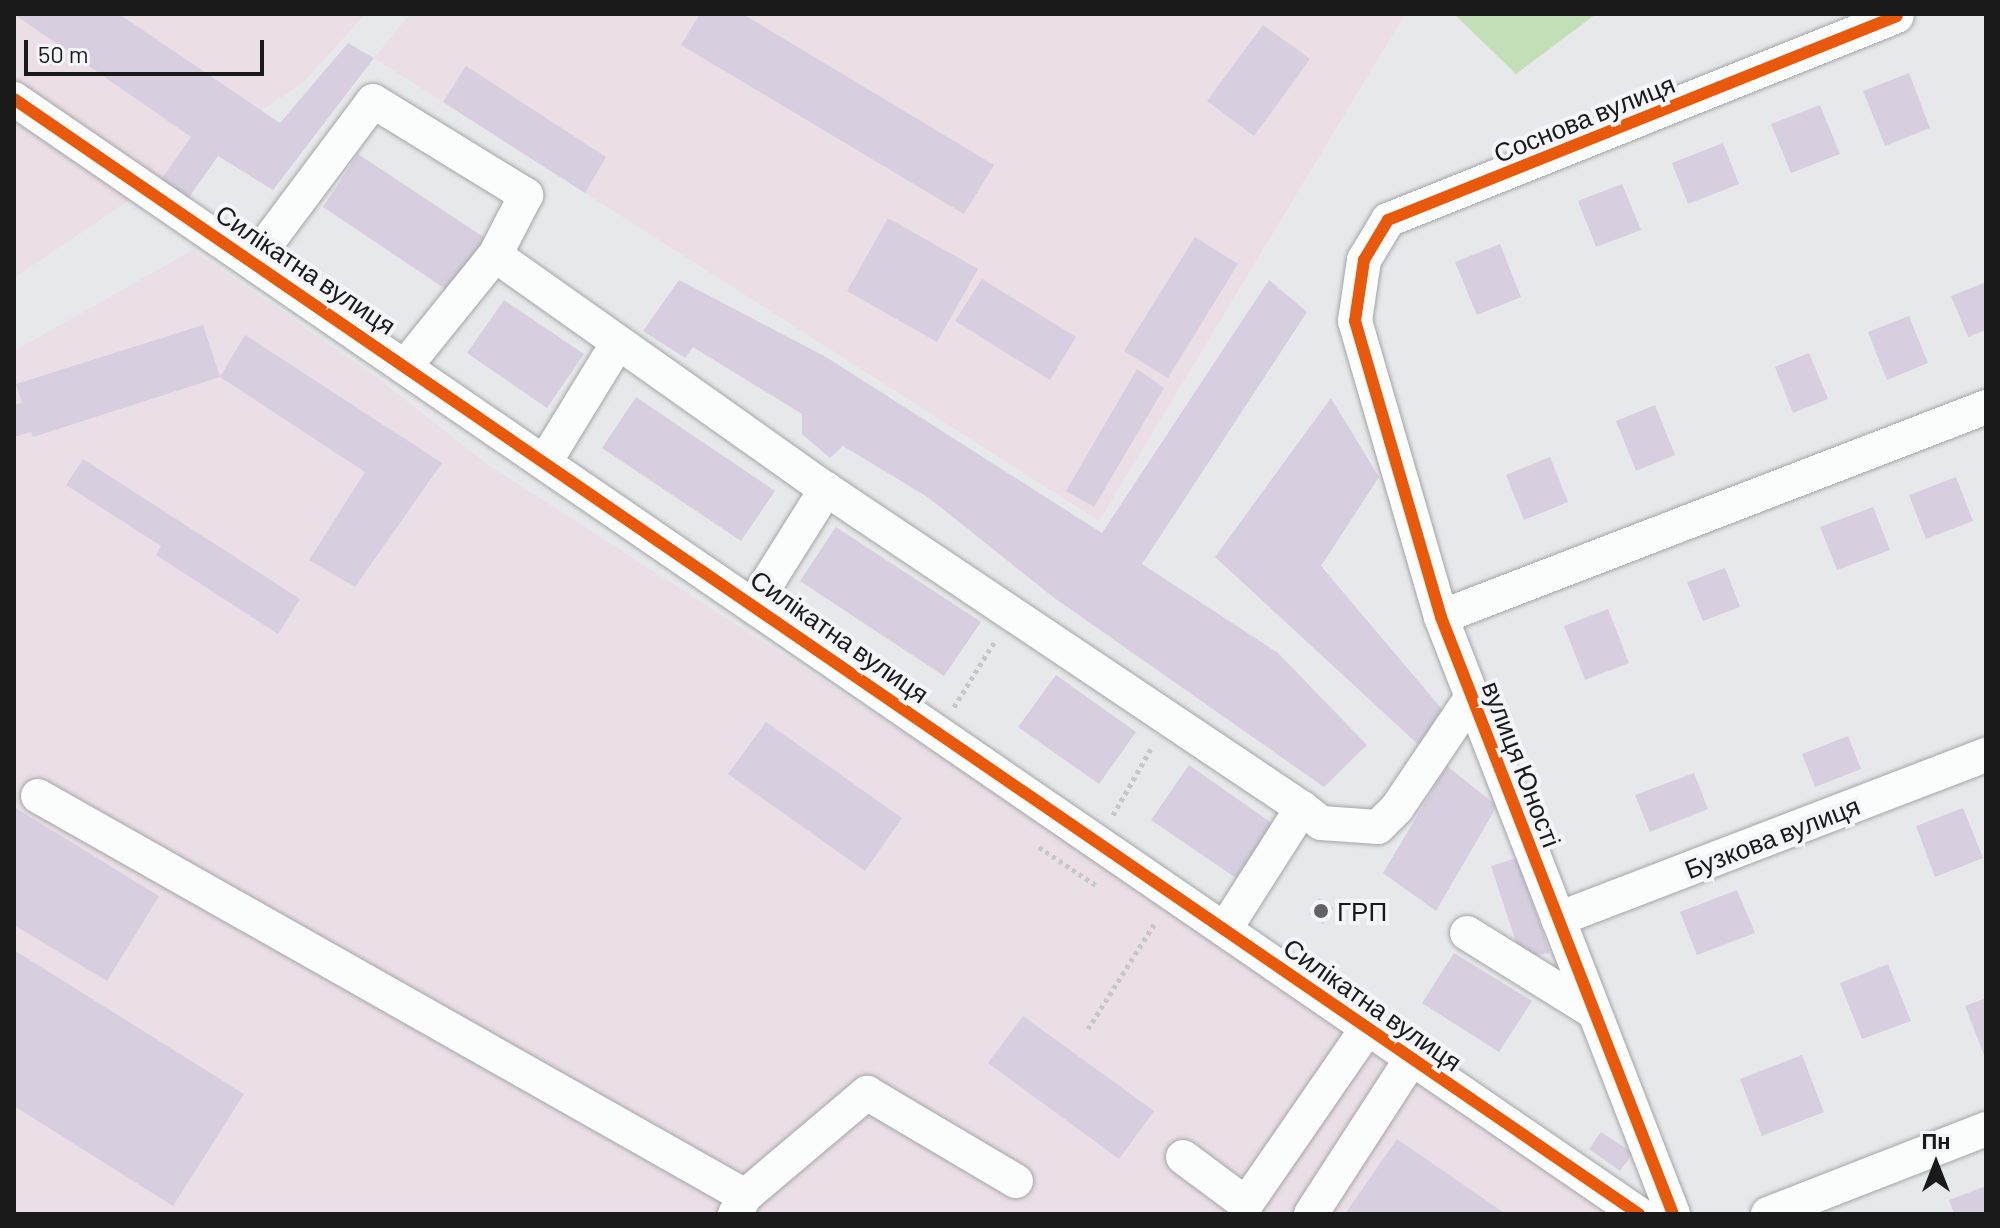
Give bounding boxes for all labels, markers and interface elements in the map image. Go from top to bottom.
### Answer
scale bar [28,24,268,74]
text: 50 m [38,39,89,68]
street label: Соснова вулиця [1489,67,1679,169]
street label: Силікатна вулиця [210,197,402,341]
street label: Силікатна вулиця [745,563,935,709]
street label: вулиця Юності [1476,677,1568,851]
street label: Бузкова вулиця [1680,789,1864,885]
place label: ГРП [1337,895,1387,927]
marker: ГРП [1312,902,1330,920]
street label: Силікатна вулиця [1278,931,1468,1077]
north arrow [1896,1124,1976,1204]
text: Пн [1921,1127,1951,1153]

